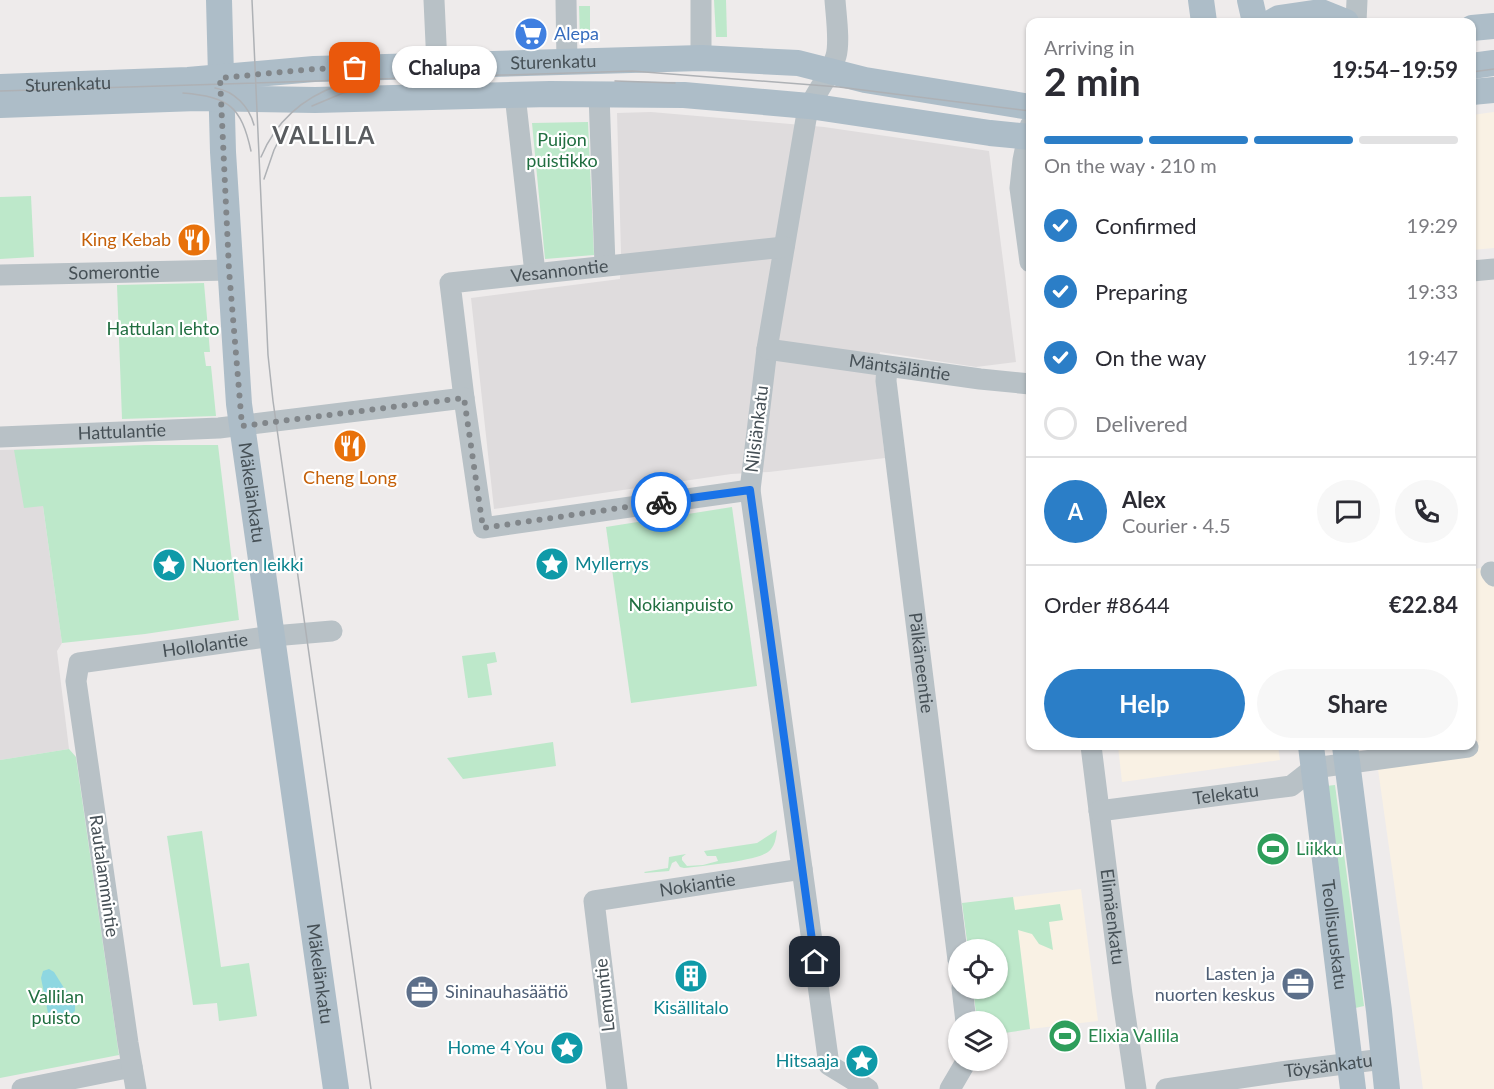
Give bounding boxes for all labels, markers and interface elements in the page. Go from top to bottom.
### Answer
supermarket icon: Alepa [513,16,549,52]
place label: Alepa [554,22,599,44]
text: Arriving in [1044,35,1135,59]
pin [329,42,380,93]
callout: Chalupa [391,47,496,89]
street label: Sturenkatu [510,49,597,73]
icon: bag [338,51,371,84]
text: Chalupa [408,55,481,79]
text: 19:54–19:59 [1332,56,1458,83]
text: 2 min [1044,58,1141,104]
street label: Sturenkatu [24,71,111,96]
district label: VALLILA [271,120,376,149]
park label: Puijon puistikko [526,128,598,171]
text: On the way · 210 m [1044,153,1217,177]
icon: check [1044,209,1077,242]
text: Confirmed [1095,212,1197,239]
text: 19:29 [1407,213,1458,237]
restaurant icon: King Kebab [176,222,212,258]
place label: King Kebab [81,228,171,250]
street label: Vesannontie [510,254,609,286]
street label: Somerontie [68,260,160,284]
icon: check [1044,275,1077,308]
text: Preparing [1095,278,1187,305]
text: 19:33 [1407,279,1458,303]
park label: Hattulan lehto [107,317,219,339]
icon: check [1044,341,1077,374]
text: On the way [1095,344,1206,371]
text: 19:47 [1407,345,1458,369]
street label: Mäntsäläntie [848,349,952,385]
street label: Nilsiänkatu [740,384,772,474]
text: Delivered [1095,410,1188,437]
street label: Hattulantie [77,418,166,444]
restaurant icon: Cheng Long [332,428,368,464]
street label: Mäkelänkatu [235,441,271,544]
place label: Cheng Long [303,466,397,488]
courier [631,472,691,532]
button: chat [1317,480,1380,543]
button: phone [1395,480,1458,543]
icon: bike [645,486,678,519]
text: Alex [1122,486,1166,513]
text: A [1068,498,1083,525]
text: Courier · 4.5 [1122,513,1231,537]
place icon: Myllerrys [534,546,570,582]
place icon: Nuorten leikki [151,547,187,583]
place label: Myllerrys [575,552,649,574]
place label: Nuorten leikki [192,553,304,575]
text: Order #8644 [1044,591,1170,618]
text: €22.84 [1389,591,1458,618]
park label: Nokianpuisto [629,593,733,615]
street label: Pälkäneentie [905,611,939,714]
street label: Hollolantie [161,628,249,661]
button: Help [1044,669,1245,738]
button: Share [1257,669,1458,738]
street label: Telekatu [1192,778,1260,809]
street label: Rautalammintie [86,813,124,938]
sports icon: Liikku [1255,831,1291,867]
place label: Liikku [1296,837,1342,859]
street label: Nokiantie [658,867,737,901]
street label: Elimäenkatu [1096,867,1130,966]
street label: Teollisuuskatu [1317,878,1353,991]
street label: Mäkelänkatu [303,922,339,1025]
pin [789,936,840,987]
map controls [948,939,1008,1071]
button: locate [948,939,1008,999]
icon: home [798,945,831,978]
street label: Lemuntie [589,957,619,1033]
building icon: Kisällitalo [673,958,709,994]
place label: Lasten ja nuorten keskus [1155,962,1275,1005]
office icon: Lasten ja nuorten keskus [1280,966,1316,1002]
office icon: Sininauhasäätiö [404,974,440,1010]
place label: Sininauhasäätiö [445,980,568,1002]
park label: Vallilan puisto [28,985,84,1028]
place label: Kisällitalo [653,996,729,1018]
button: layers [948,1011,1008,1071]
sports icon: Elixia Vallila [1047,1018,1083,1054]
place label: Elixia Vallila [1088,1024,1179,1046]
place icon: Home 4 You [549,1030,585,1066]
place label: Home 4 You [448,1036,544,1058]
place icon: Hitsaaja [844,1043,880,1079]
street label: Töysänkatu [1283,1048,1374,1082]
place label: Hitsaaja [776,1049,839,1071]

